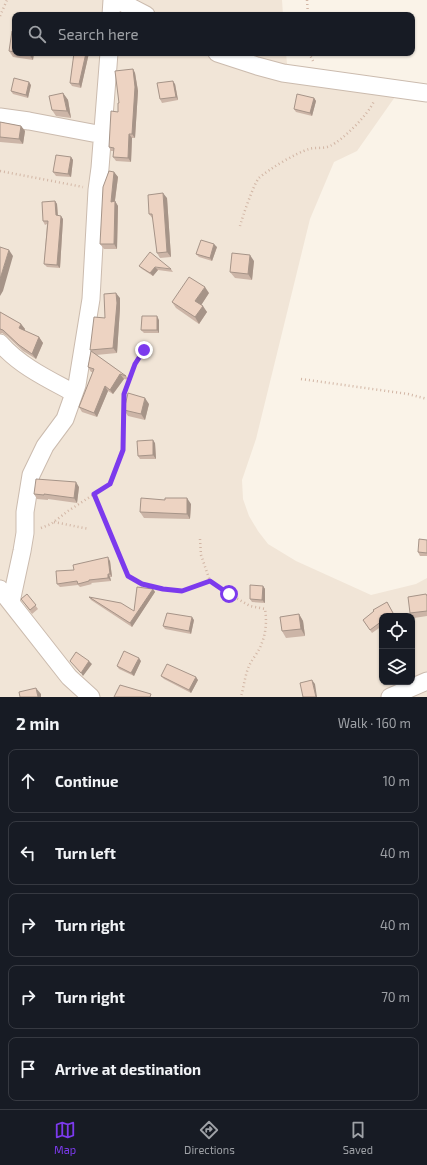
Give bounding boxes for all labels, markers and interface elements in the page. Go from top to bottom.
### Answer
search box [12,12,415,56]
icon: search [26,23,48,45]
text: Search here [58,25,139,43]
route end [135,341,153,359]
route start [220,585,238,603]
map controls [379,613,415,685]
button: locate [379,613,415,649]
button: layers [379,649,415,685]
text: 2 min [16,713,59,733]
text: Walk · 160 m [338,715,411,731]
icon: ahead [17,770,39,792]
text: Continue [55,772,118,790]
text: 10 m [383,773,410,789]
icon: left [17,842,39,864]
text: Turn left [55,844,116,862]
text: 40 m [380,845,410,861]
icon: right [17,914,39,936]
text: Turn right [55,916,125,934]
text: 40 m [380,917,410,933]
icon: right [17,986,39,1008]
text: Turn right [55,988,125,1006]
text: 70 m [381,989,410,1005]
icon: arrive [17,1058,39,1080]
text: Arrive at destination [55,1060,201,1078]
tab: Map [54,1119,76,1156]
tab: Directions [184,1119,235,1156]
tab: Saved [343,1119,373,1156]

